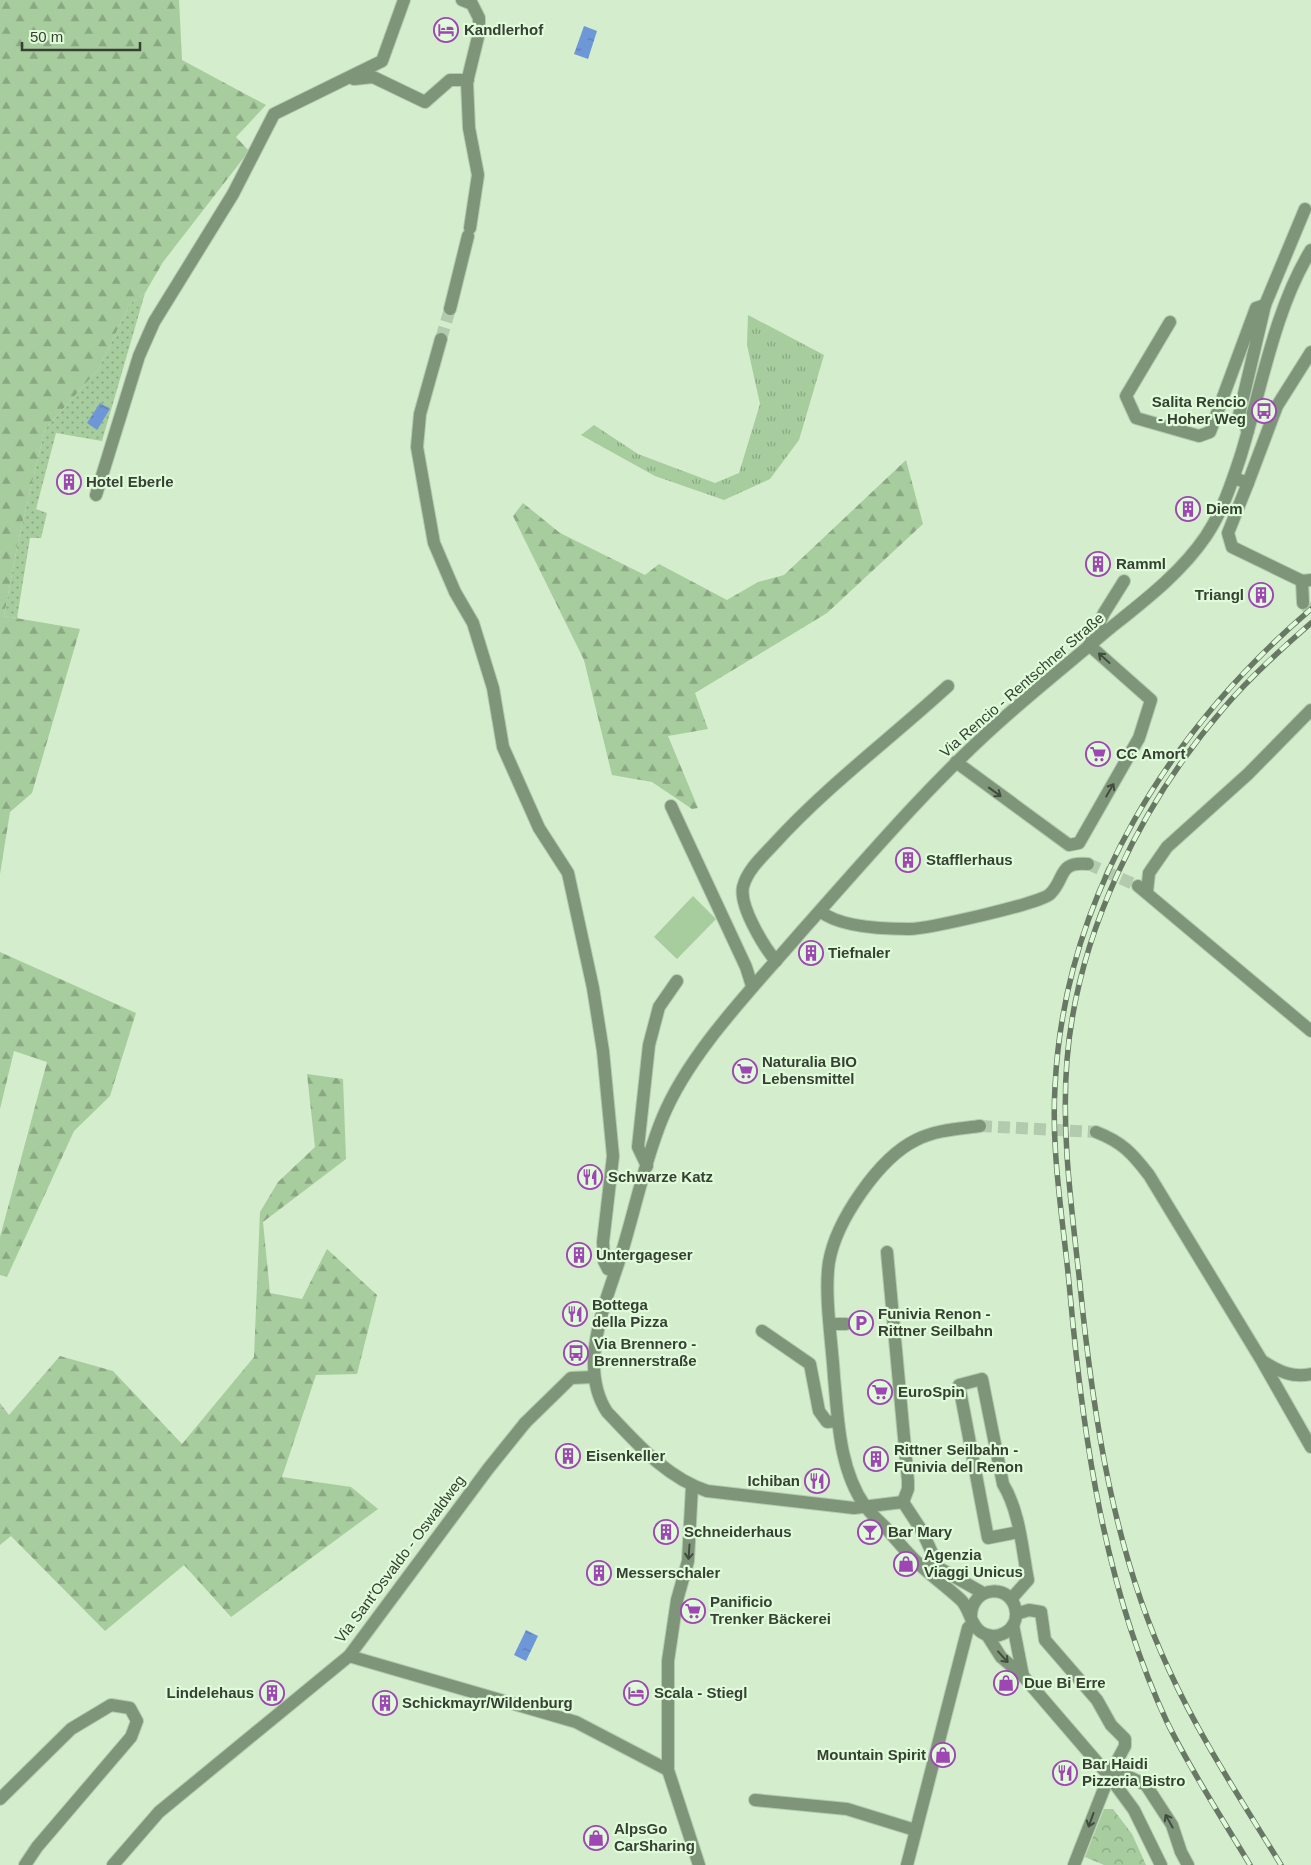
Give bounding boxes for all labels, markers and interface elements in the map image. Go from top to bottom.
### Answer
hotel icon: Kandlerhof [433,17,459,43]
scale bar [22,20,140,52]
place label: Kandlerhof [464,21,544,38]
text: 50 m [30,28,63,45]
place label: Salita Rencio - Hoher Weg [1152,393,1246,427]
bus stop icon: Salita Rencio - Hoher Weg [1251,398,1277,424]
building icon: Hotel Eberle [56,469,82,495]
place label: Hotel Eberle [86,473,174,490]
building icon: Diem [1175,496,1201,522]
place label: Diem [1206,500,1243,517]
building icon: Ramml [1085,551,1111,577]
place label: Ramml [1116,555,1166,572]
building icon: Triangl [1248,582,1274,608]
place label: Triangl [1195,586,1244,603]
street label: Via Rencio - Rentschner Straße [936,609,1107,760]
one-way arrow [1097,653,1110,664]
supermarket icon: CC Amort [1085,741,1111,767]
place label: CC Amort [1116,745,1185,762]
one-way arrow [1105,782,1115,797]
one-way arrow [988,787,1002,797]
building icon: Stafflerhaus [895,847,921,873]
place label: Stafflerhaus [926,851,1013,868]
building icon: Tiefnaler [798,940,824,966]
place label: Tiefnaler [828,944,890,961]
place label: Naturalia BIO Lebensmittel [762,1053,857,1087]
supermarket icon: Naturalia BIO Lebensmittel [732,1058,758,1084]
restaurant icon: Schwarze Katz [577,1164,603,1190]
place label: Schwarze Katz [608,1168,713,1185]
building icon: Untergageser [566,1242,592,1268]
place label: Untergageser [596,1246,693,1263]
place label: Bottega della Pizza [592,1296,669,1330]
restaurant icon: Bottega della Pizza [562,1301,588,1327]
place label: Funivia Renon - Rittner Seilbahn [878,1305,993,1339]
parking icon: Funivia Renon - Rittner Seilbahn [848,1310,874,1336]
place label: Via Brennero - Brennerstraße [594,1335,697,1369]
bus stop icon: Via Brennero - Brennerstraße [563,1340,589,1366]
supermarket icon: EuroSpin [867,1379,893,1405]
place label: EuroSpin [898,1383,965,1400]
place label: Rittner Seilbahn - Funivia del Renon [894,1441,1023,1475]
building icon: Eisenkeller [555,1443,581,1469]
building icon: Rittner Seilbahn - Funivia del Renon [863,1446,889,1472]
place label: Eisenkeller [586,1447,665,1464]
restaurant icon: Ichiban [804,1468,830,1494]
street label: Via Sant'Osvaldo - Oswaldweg [331,1472,468,1646]
place label: Ichiban [747,1472,800,1489]
building icon: Schneiderhaus [653,1519,679,1545]
bar icon: Bar Mary [857,1519,883,1545]
place label: Schneiderhaus [684,1523,792,1540]
place label: Bar Mary [888,1523,953,1540]
one-way arrow [684,1544,693,1560]
place label: Agenzia Viaggi Unicus [924,1546,1023,1580]
shop icon: Agenzia Viaggi Unicus [893,1551,919,1577]
building icon: Messerschaler [586,1560,612,1586]
place label: Messerschaler [616,1564,720,1581]
place label: Panificio Trenker Bäckerei [710,1593,831,1627]
supermarket icon: Panificio Trenker Bäckerei [680,1598,706,1624]
one-way arrow [997,1651,1009,1664]
shop icon: Due Bi Erre [993,1670,1019,1696]
place label: Due Bi Erre [1024,1674,1106,1691]
building icon: Lindelehaus [259,1680,285,1706]
hotel icon: Scala - Stiegl [623,1680,649,1706]
place label: Lindelehaus [166,1684,254,1701]
place label: Scala - Stiegl [654,1684,747,1701]
building icon: Schickmayr/Wildenburg [372,1690,398,1716]
place label: Schickmayr/Wildenburg [402,1694,573,1711]
shop icon: Mountain Spirit [930,1742,956,1768]
place label: Mountain Spirit [817,1746,926,1763]
place label: Bar Haidi Pizzeria Bistro [1082,1755,1185,1789]
restaurant icon: Bar Haidi Pizzeria Bistro [1052,1760,1078,1786]
one-way arrow [1086,1812,1095,1827]
one-way arrow [1163,1814,1173,1828]
place label: AlpsGo CarSharing [614,1820,695,1854]
shop icon: AlpsGo CarSharing [583,1825,609,1851]

